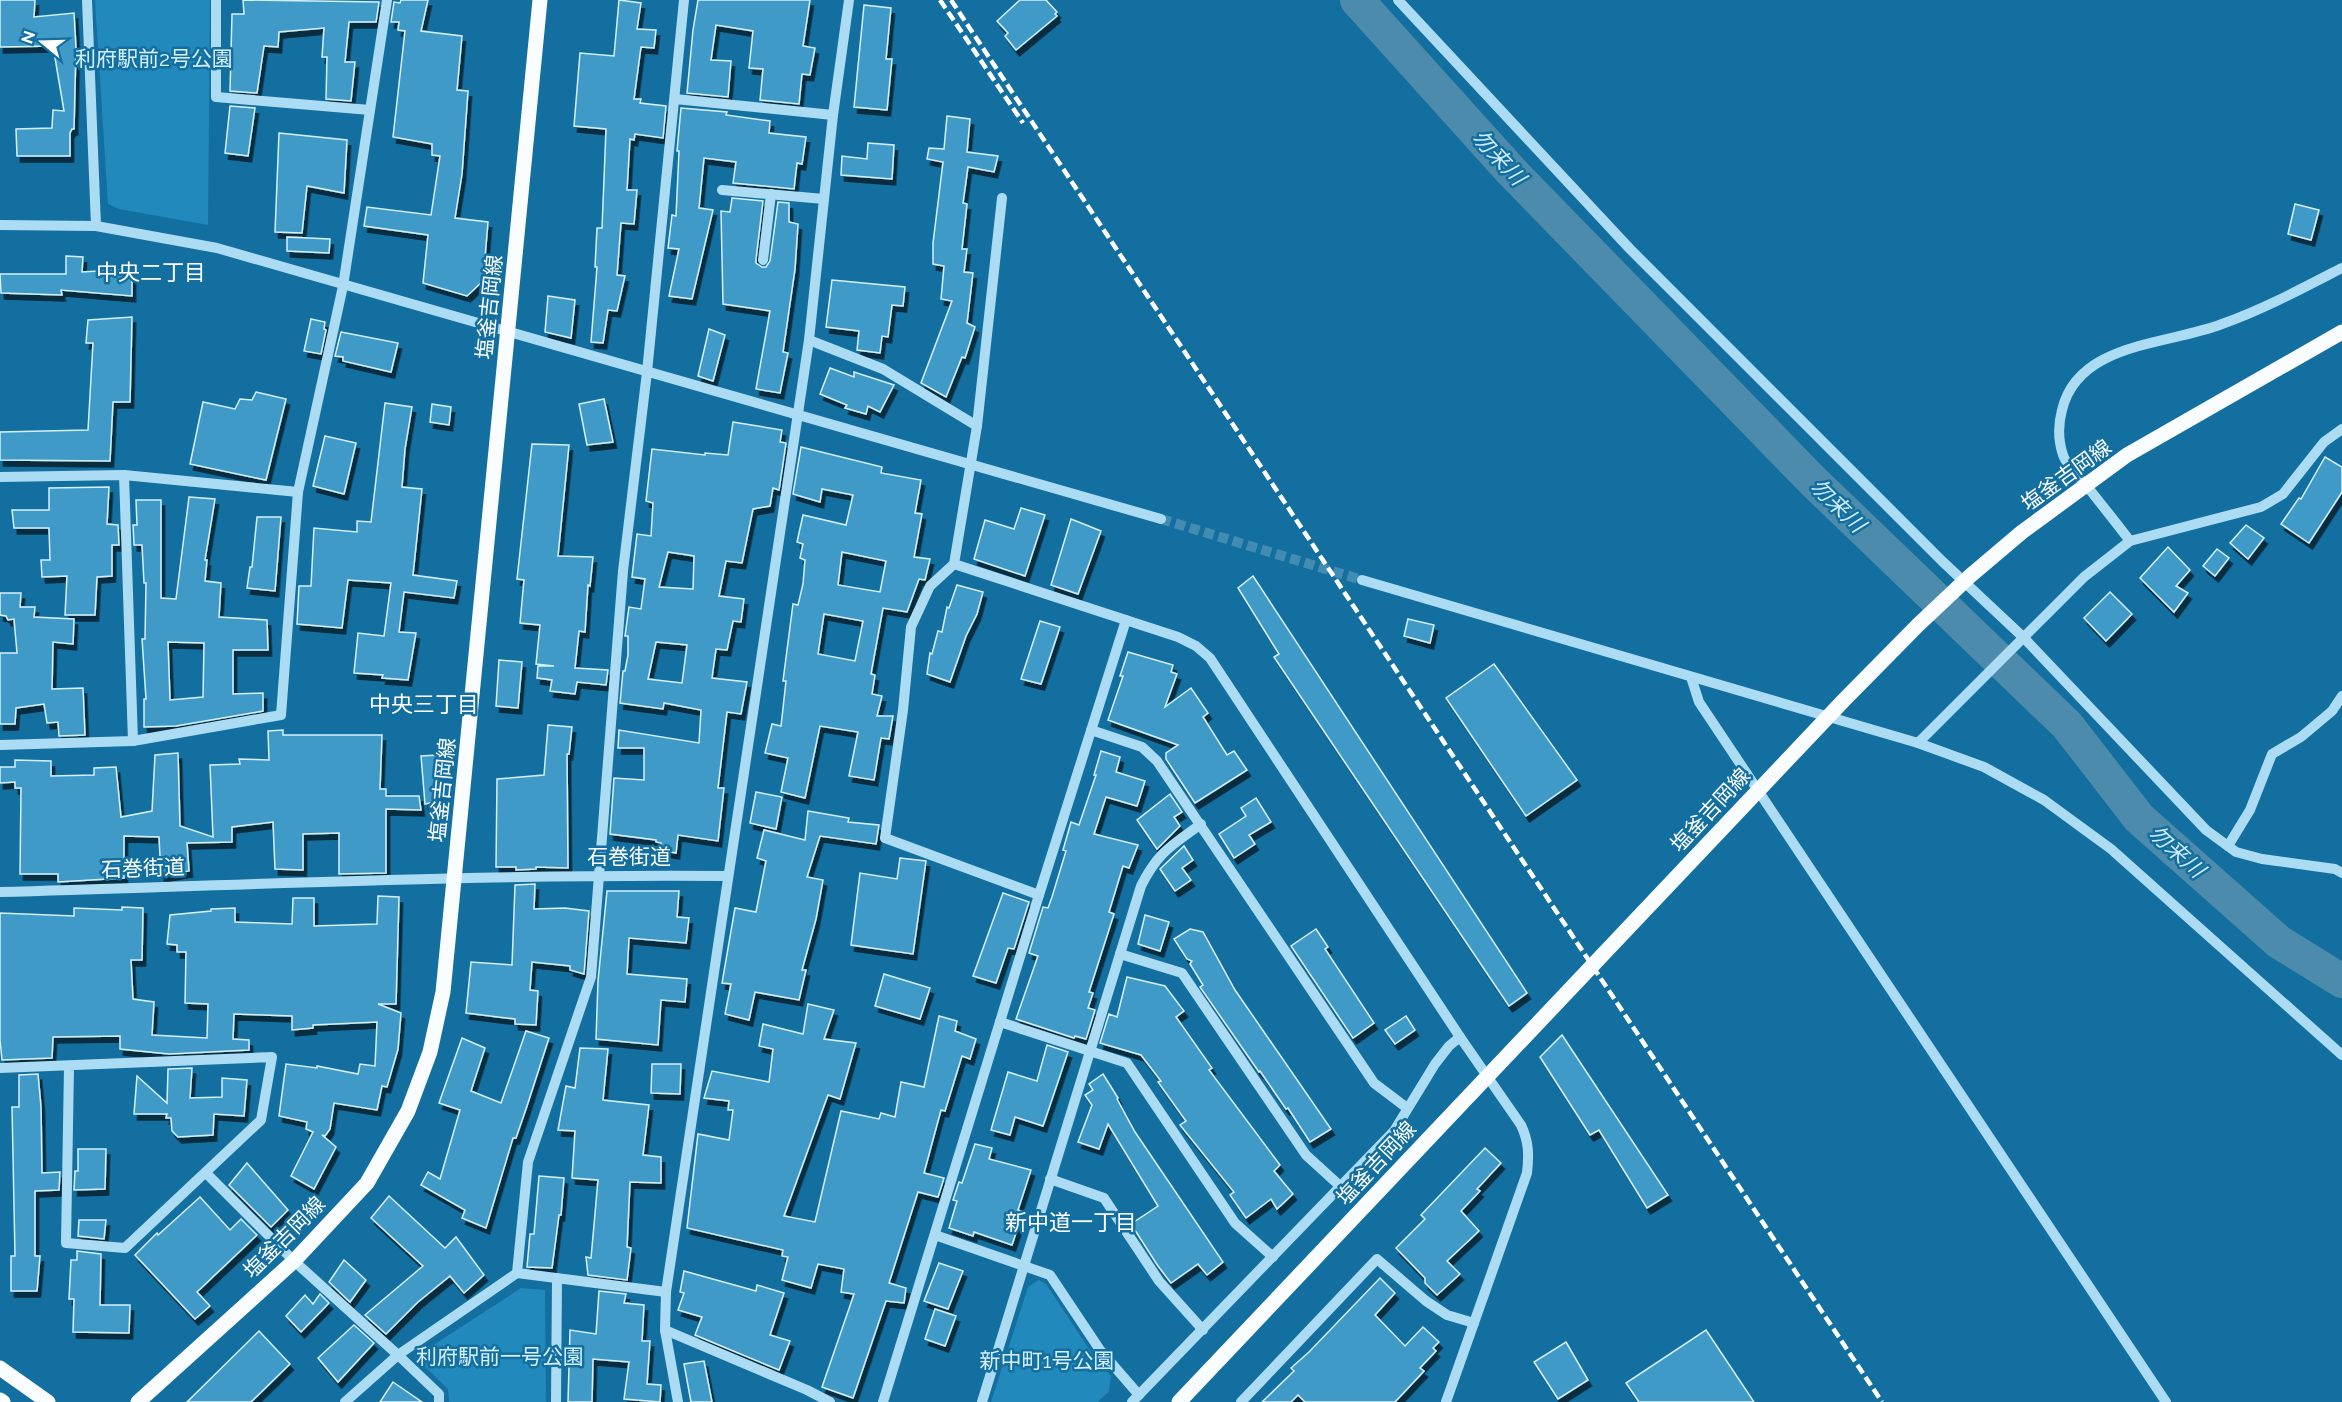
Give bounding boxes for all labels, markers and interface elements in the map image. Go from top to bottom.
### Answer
north arrow [12,12,72,72]
text: N [17,28,39,46]
park label: 利府駅前2号公園 [75,46,233,71]
water label: 勿来川 [1467,124,1532,191]
street label: 塩釜吉岡線 [471,253,507,361]
district label: 中央二丁目 [96,259,206,285]
street label: 塩釜吉岡線 [2016,434,2116,516]
water label: 勿来川 [1805,473,1872,539]
district label: 中央三丁目 [369,691,479,717]
street label: 塩釜吉岡線 [424,736,460,844]
street label: 塩釜吉岡線 [1665,763,1755,857]
water label: 勿来川 [2144,819,2212,884]
street label: 石巻街道 [587,844,671,869]
street label: 石巻街道 [101,854,185,882]
street label: 塩釜吉岡線 [1331,1116,1421,1210]
street label: 塩釜吉岡線 [238,1191,330,1283]
district label: 新中道一丁目 [1005,1209,1137,1235]
park label: 利府駅前一号公園 [416,1344,584,1369]
park label: 新中町1号公園 [980,1348,1115,1373]

